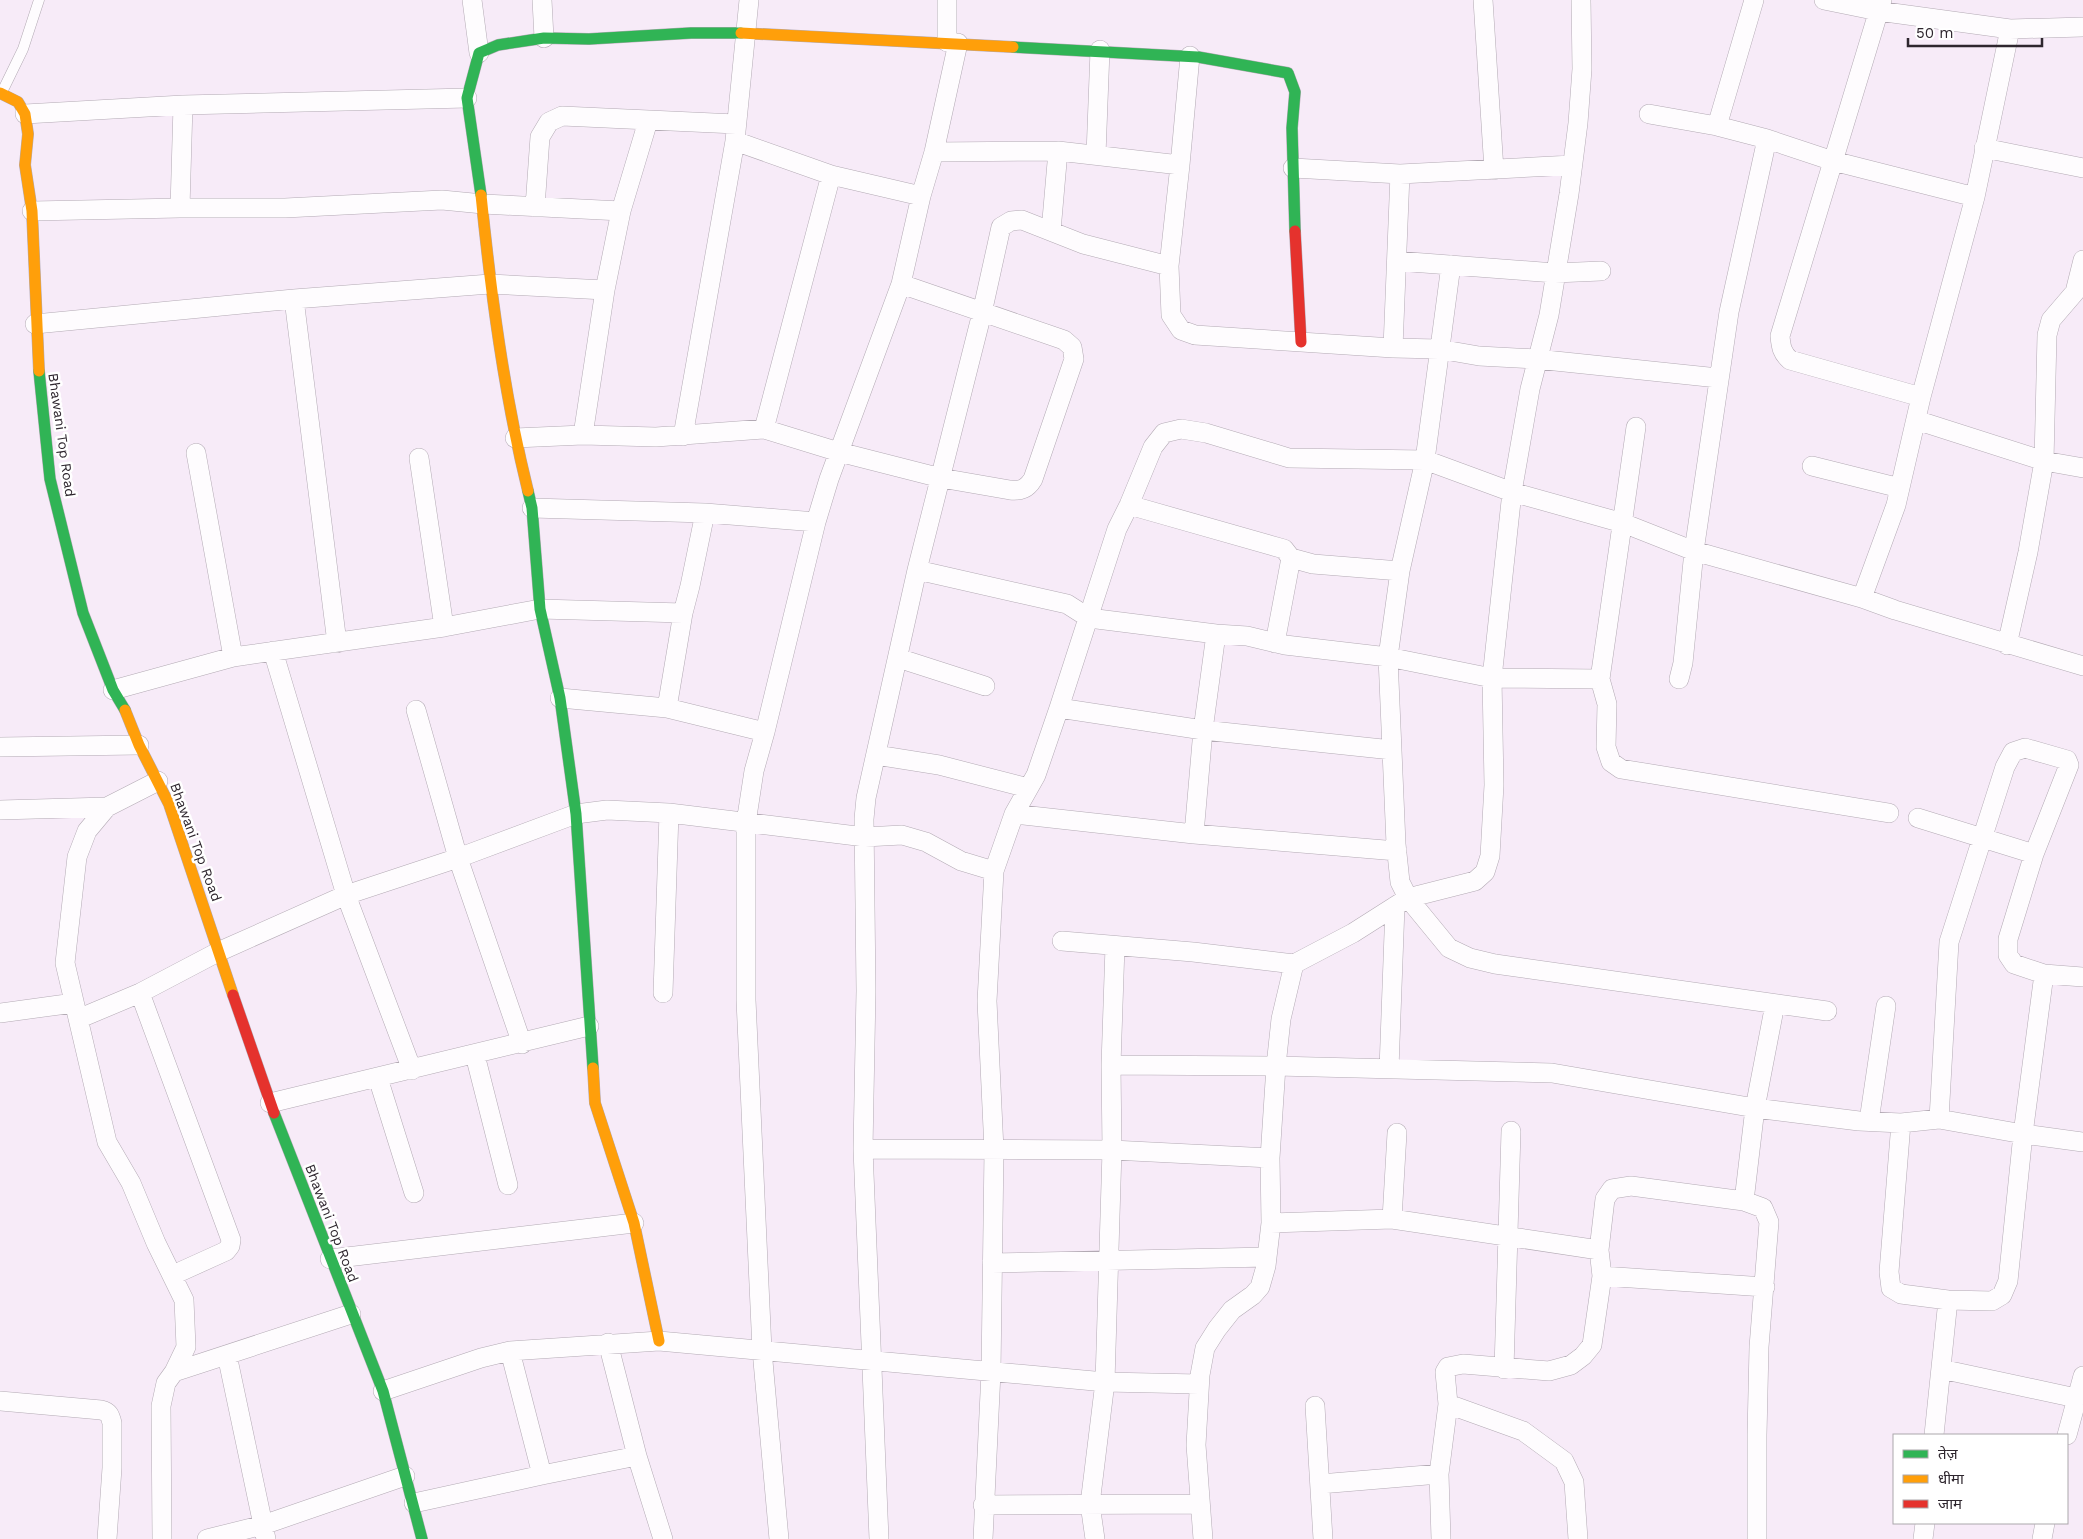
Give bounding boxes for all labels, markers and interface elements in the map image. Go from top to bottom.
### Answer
scale bar [1908,15,2042,47]
text: 50 m [1916,24,1953,42]
street label: Bhawani Top Road [45,372,79,498]
street label: Bhawani Top Road [167,781,225,903]
street label: Bhawani Top Road [302,1162,362,1284]
legend [1893,1434,2068,1524]
text: तेज़ [1938,1445,1959,1463]
text: धीमा [1938,1470,1965,1488]
text: जाम [1938,1495,1963,1513]

